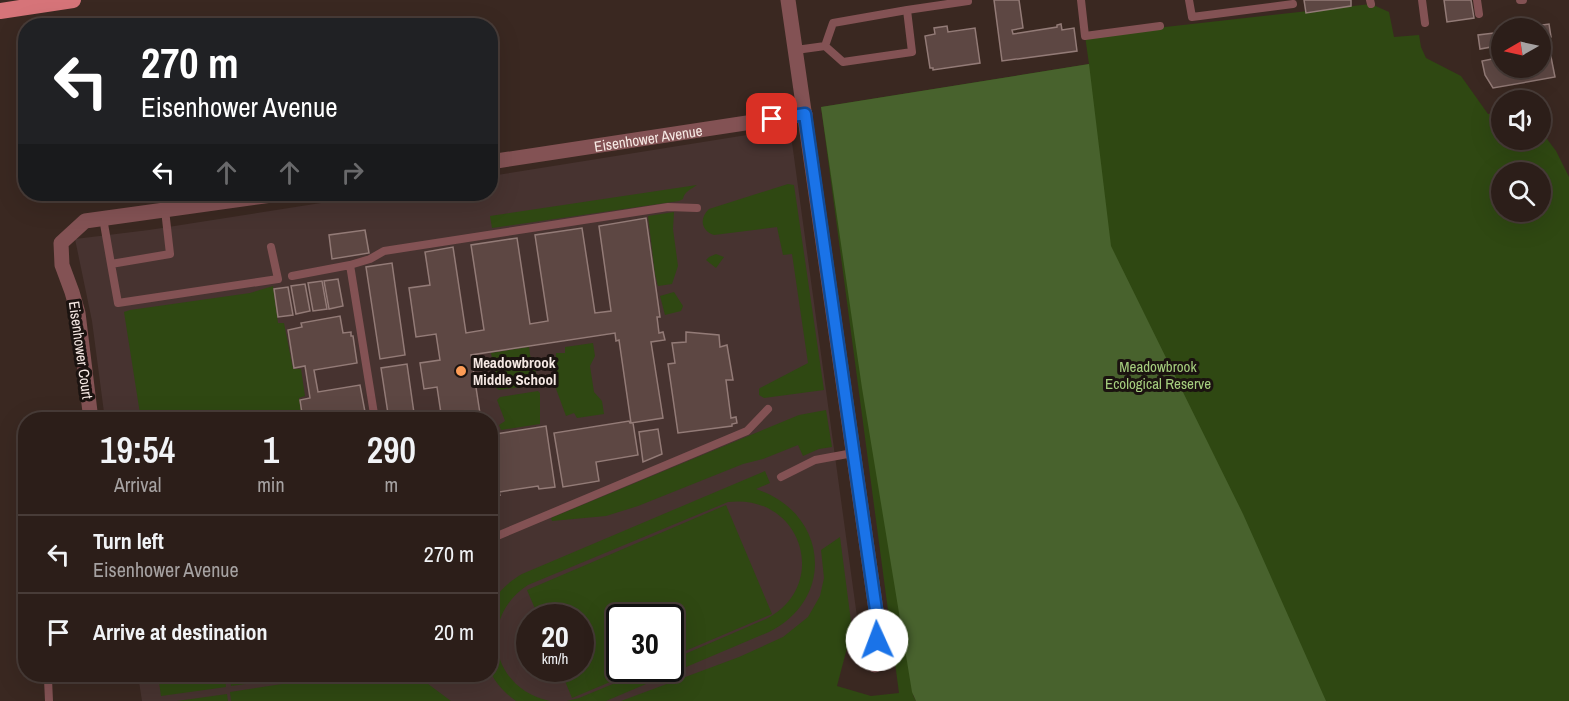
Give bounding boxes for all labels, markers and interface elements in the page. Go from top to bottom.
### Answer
north arrow [1491,18,1551,78]
map controls [1491,18,1551,222]
text: 270 m [141,35,239,91]
icon: left [42,42,120,120]
text: Eisenhower Avenue [141,89,338,125]
button: sound [1491,90,1551,150]
pin [746,93,797,144]
icon: arrive [755,102,788,135]
street label: Eisenhower Avenue [593,119,704,157]
icon: left [147,156,180,189]
icon: ahead [210,156,243,189]
icon: ahead [273,156,306,189]
icon: right [336,156,369,189]
button: search [1491,162,1551,222]
street label: Eisenhower Court [64,300,98,401]
place label: Meadowbrook Middle School [473,352,556,390]
park label: Meadowbrook Ecological Reserve [1105,356,1211,394]
marker: Meadowbrook Middle School [454,364,468,378]
text: 19:54 [100,426,175,474]
text: 1 [263,426,279,474]
text: 290 [367,426,416,474]
text: Arrival [114,471,161,498]
text: min [257,471,285,498]
text: m [384,471,398,498]
text: Turn left [93,526,164,556]
icon: left [42,538,75,571]
text: 270 m [424,539,474,569]
text: Eisenhower Avenue [93,556,239,583]
speed limit sign: 30 [606,604,684,682]
position arrow [845,608,909,672]
icon: arrive [42,616,75,649]
text: 20 [541,616,569,656]
text: Arrive at destination [93,617,267,647]
text: 20 m [434,617,474,647]
text: km/h [542,648,568,669]

